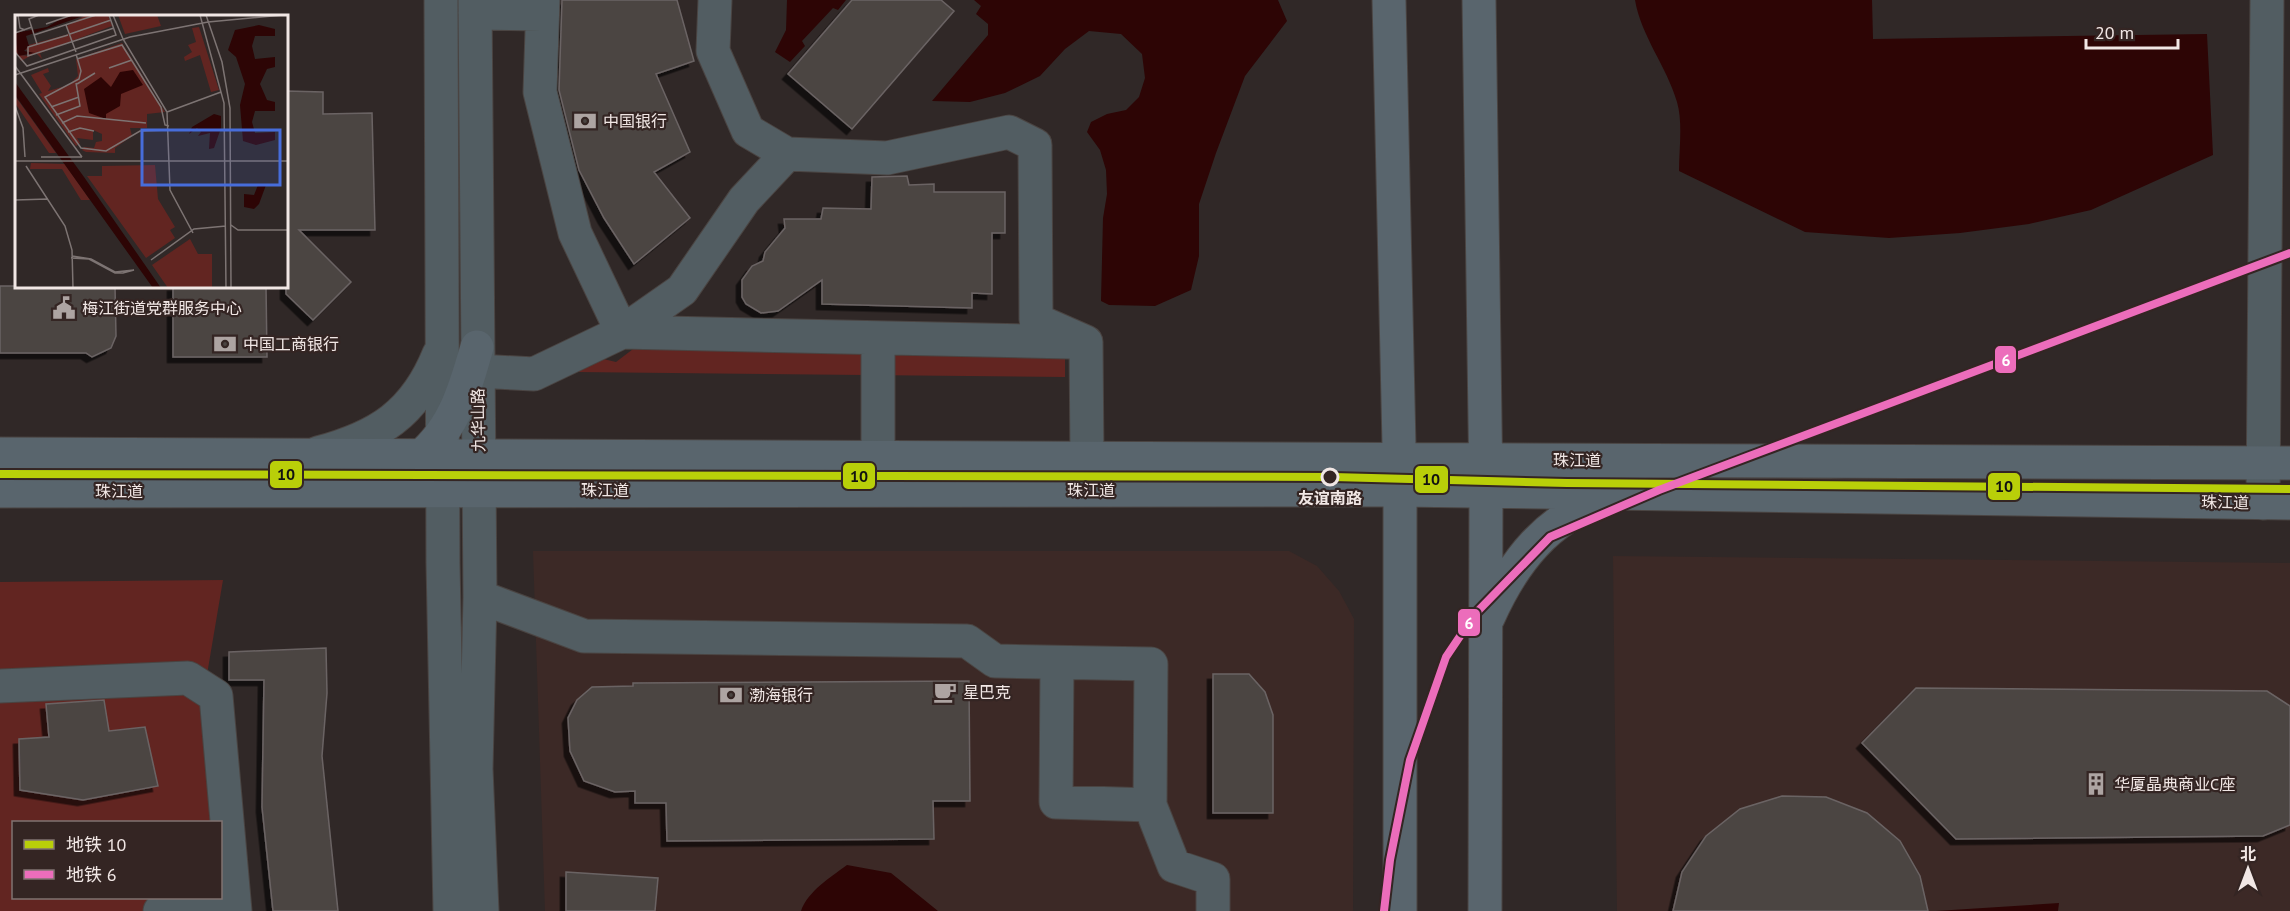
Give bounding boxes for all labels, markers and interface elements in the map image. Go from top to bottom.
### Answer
scale bar [2086,12,2178,50]
inset map [15,15,288,288]
text: 20 m [2095,21,2134,44]
bank icon: 中国银行 [572,108,598,134]
place label: 中国银行 [603,111,667,131]
public building icon: 梅江街道党群服务中心 [51,295,77,321]
place label: 梅江街道党群服务中心 [82,298,242,318]
bank icon: 中国工商银行 [212,331,238,357]
place label: 中国工商银行 [243,334,339,354]
line badge: 6 [1994,345,2017,374]
text: 6 [2001,350,2011,370]
street label: 九华山路 [467,388,489,452]
street label: 珠江道 [1553,450,1601,470]
line badge: 10 [269,460,303,489]
line badge: 10 [842,462,876,490]
text: 10 [277,464,295,484]
line badge: 10 [1414,465,1449,494]
text: 10 [850,466,868,486]
marker: 友谊南路 [1321,468,1339,486]
text: 10 [1422,469,1440,489]
line badge: 10 [1987,472,2021,501]
text: 10 [1995,476,2013,496]
street label: 珠江道 [581,480,629,500]
street label: 珠江道 [1067,480,1115,500]
street label: 珠江道 [95,481,143,501]
place label: 友谊南路 [1298,488,1362,508]
street label: 珠江道 [2201,492,2249,512]
line badge: 6 [1457,608,1481,637]
text: 6 [1464,613,1474,633]
cafe icon: 星巴克 [932,679,958,705]
bank icon: 渤海银行 [718,682,744,708]
place label: 星巴克 [963,682,1011,702]
place label: 渤海银行 [749,685,813,705]
building icon: 华厦晶典商业C座 [2083,771,2109,797]
place label: 华厦晶典商业C座 [2114,774,2235,794]
legend [12,821,222,899]
text: 地铁 10 [66,833,127,856]
north arrow [2218,839,2278,899]
text: 北 [2240,844,2256,864]
text: 地铁 6 [66,863,117,886]

